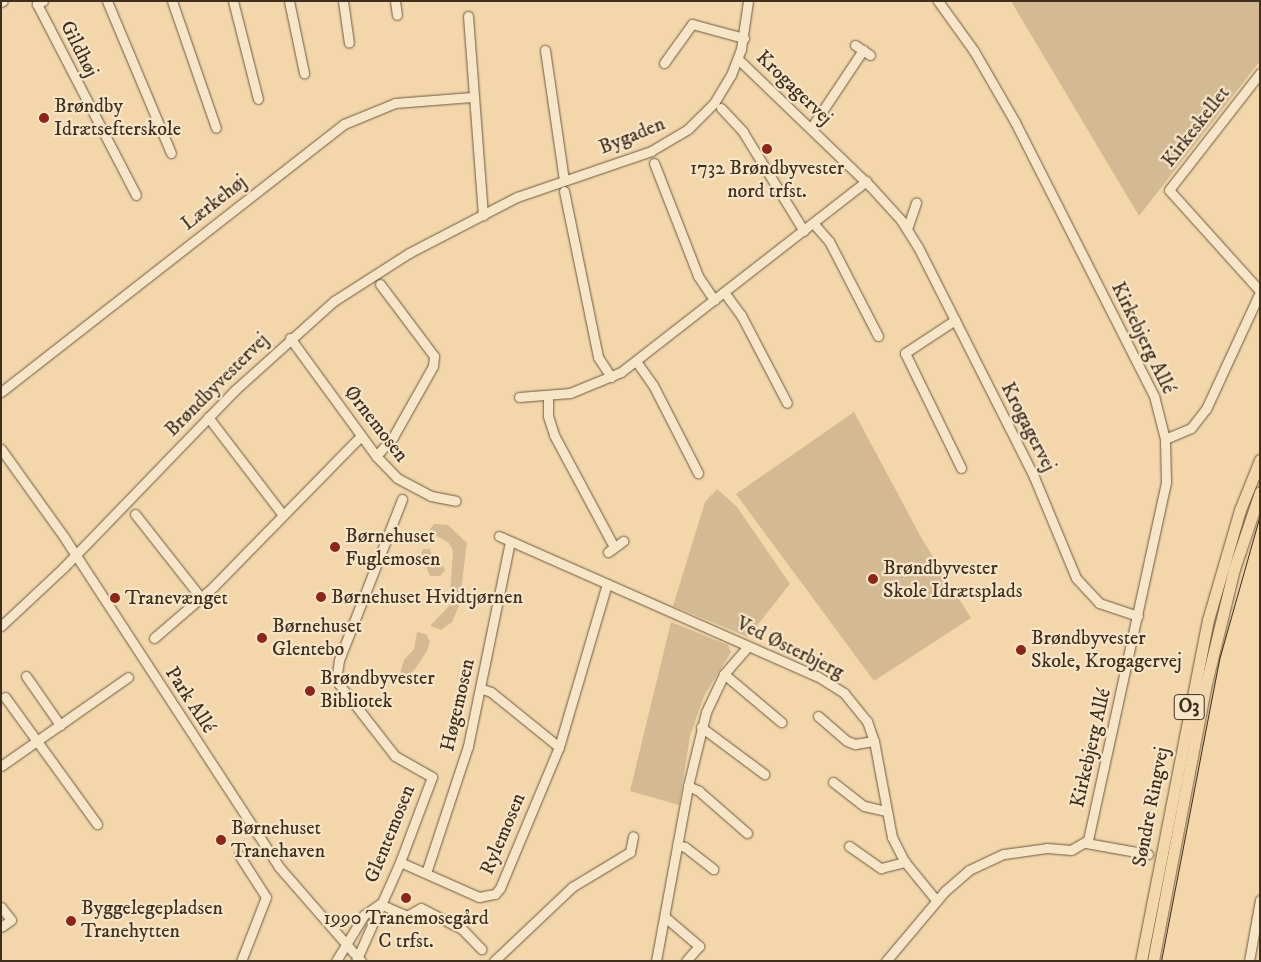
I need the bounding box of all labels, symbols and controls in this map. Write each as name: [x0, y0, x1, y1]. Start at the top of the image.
street label: Gildhøj: [55, 17, 103, 81]
street label: Krogagervej: [751, 46, 837, 130]
street label: Kirkeskellet: [1157, 82, 1235, 172]
place label: Brøndby Idrætsefterskole: [54, 94, 181, 141]
marker: Brøndby Idrætsefterskole: [38, 112, 50, 124]
street label: Bygaden: [595, 112, 669, 160]
marker: 1732 Brøndbyvester nord trfst.: [761, 143, 773, 155]
place label: 1732 Brøndbyvester nord trfst.: [690, 157, 844, 204]
street label: Lærkehøj: [177, 170, 251, 236]
street label: Kirkebjerg Allé: [1106, 278, 1180, 398]
street label: Brøndbyvestervej: [160, 328, 274, 442]
street label: Krogagervej: [995, 378, 1061, 476]
street label: Ørnemosen: [339, 381, 413, 467]
place label: Børnehuset Fuglemosen: [345, 524, 440, 571]
marker: Børnehuset Fuglemosen: [329, 541, 341, 553]
place label: Brøndbyvester Skole Idrætsplads: [883, 556, 1022, 603]
marker: Brøndbyvester Skole Idrætsplads: [867, 573, 879, 585]
place label: Børnehuset Hvidtjørnen: [331, 585, 523, 609]
place label: Tranevænget: [125, 586, 228, 610]
marker: Børnehuset Hvidtjørnen: [315, 591, 327, 603]
marker: Tranevænget: [109, 592, 121, 604]
street label: Ved Østerbjerg: [732, 612, 848, 684]
place label: Børnehuset Glentebo: [272, 614, 362, 661]
place label: Brøndbyvester Skole, Krogagervej: [1031, 626, 1182, 673]
marker: Børnehuset Glentebo: [256, 632, 268, 644]
marker: Brøndbyvester Skole, Krogagervej: [1015, 644, 1027, 656]
street label: Høgemosen: [436, 656, 480, 754]
street label: Park Allé: [160, 662, 220, 738]
place label: Brøndbyvester Bibliotek: [320, 667, 435, 714]
marker: Brøndbyvester Bibliotek: [304, 685, 316, 697]
street label: Kirkebjerg Allé: [1066, 686, 1116, 810]
road number: O3: [1173, 690, 1205, 724]
street label: Søndre Ringvej: [1128, 745, 1174, 869]
street label: Glentemosen: [360, 782, 420, 886]
street label: Rylemosen: [475, 790, 531, 878]
place label: Børnehuset Tranehaven: [231, 816, 325, 863]
marker: Børnehuset Tranehaven: [215, 834, 227, 846]
marker: 1990 Tranemosegård C trfst.: [400, 892, 412, 904]
place label: Byggelegepladsen Tranehytten: [81, 897, 223, 944]
place label: 1990 Tranemosegård C trfst.: [323, 906, 489, 953]
marker: Byggelegepladsen Tranehytten: [65, 915, 77, 927]

